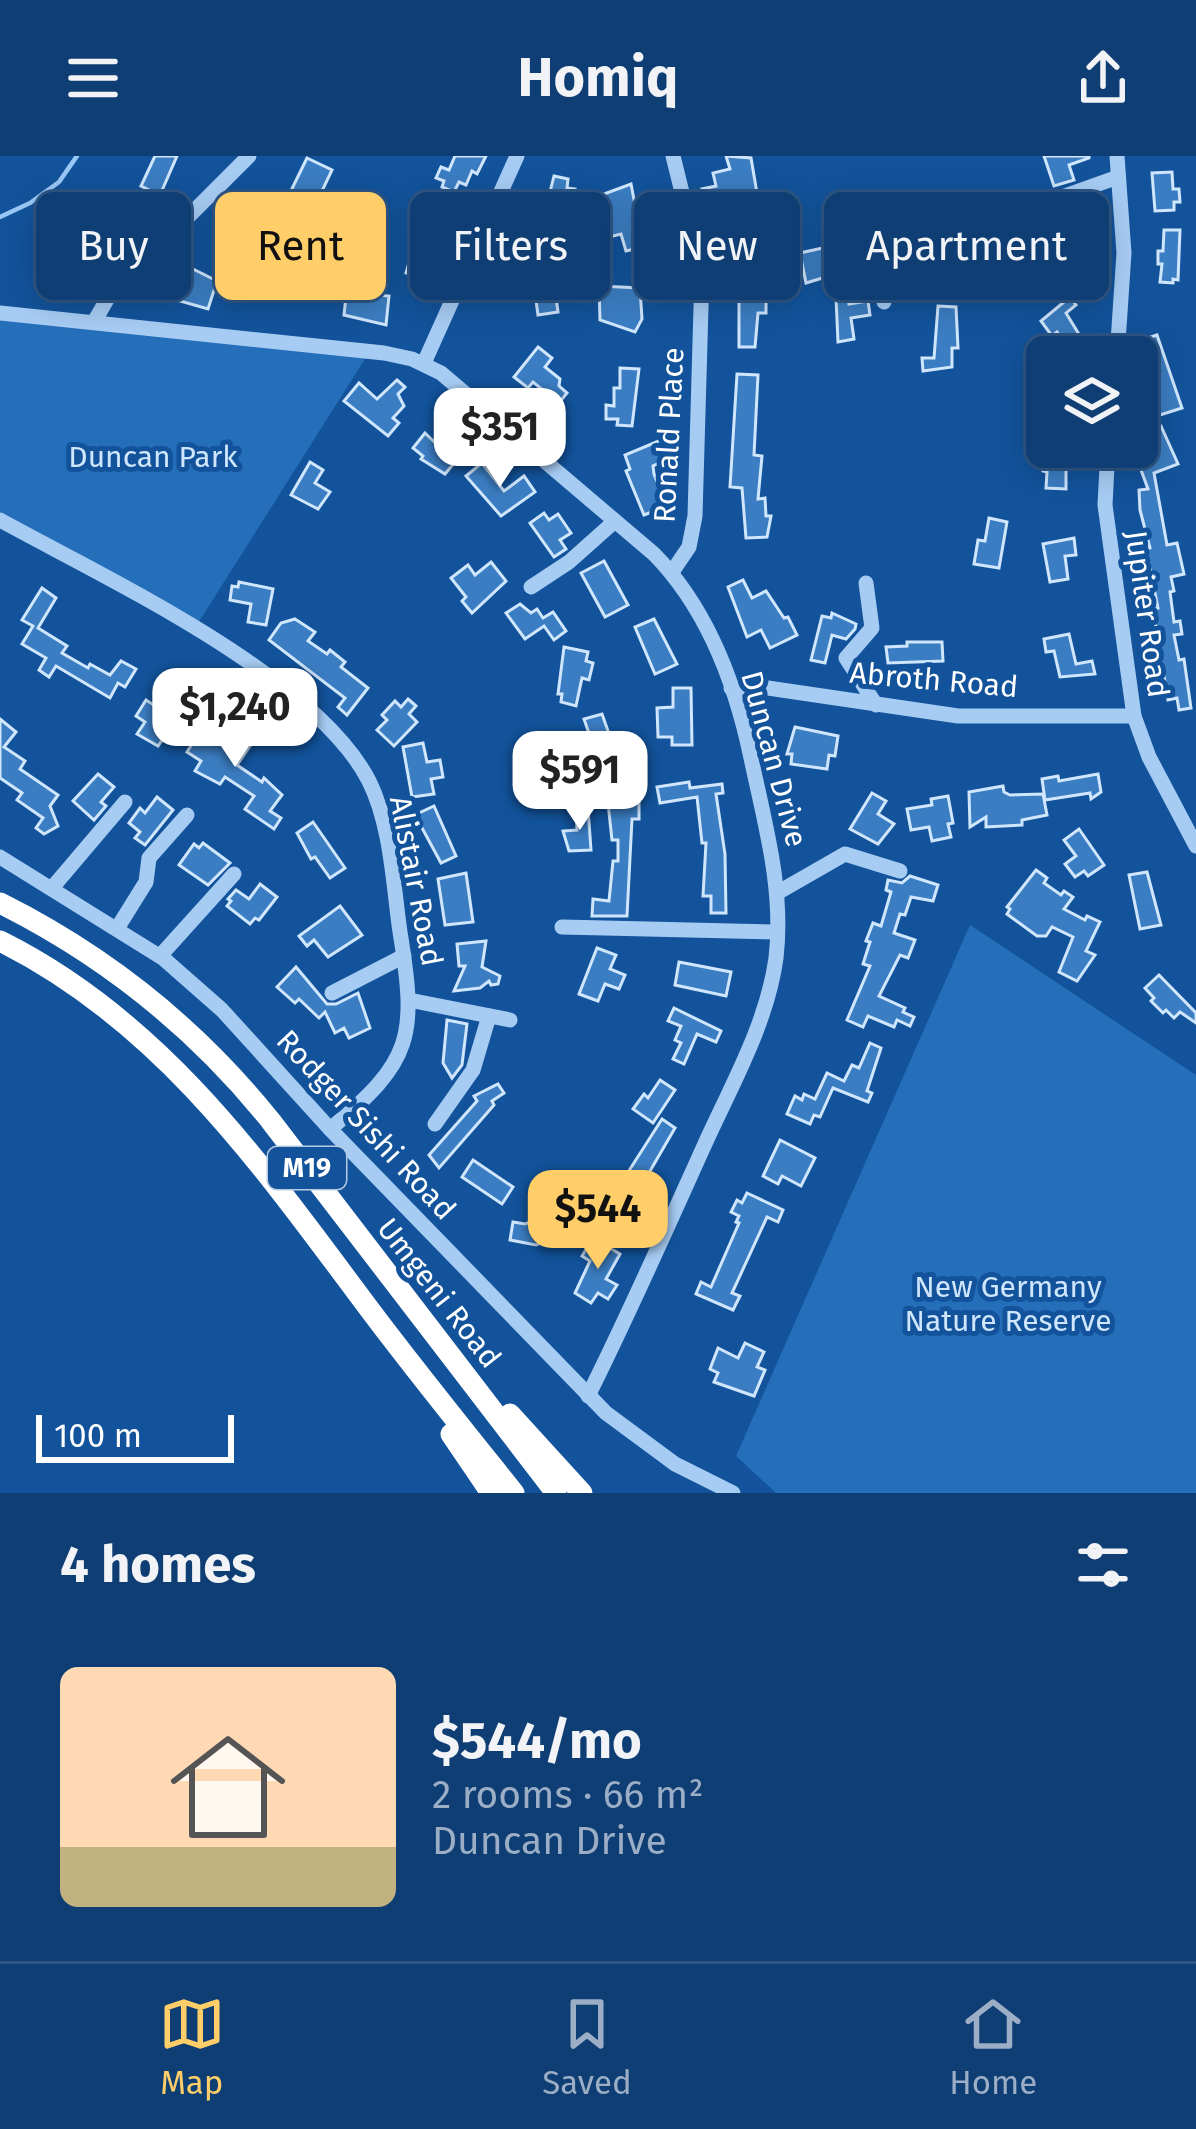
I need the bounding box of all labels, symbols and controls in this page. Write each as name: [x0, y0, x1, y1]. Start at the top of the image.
icon: menu: [60, 45, 126, 111]
icon: share: [1070, 45, 1136, 111]
text: Homiq: [518, 46, 678, 110]
chip: Buy: [36, 192, 191, 300]
chip: Rent: [215, 192, 386, 300]
chip: Filters: [410, 192, 610, 300]
chip: New: [634, 192, 800, 300]
chip: Apartment: [824, 192, 1109, 300]
map controls: [1026, 336, 1158, 468]
button: layers: [1026, 336, 1158, 468]
street label: Ronald Place: [646, 346, 692, 524]
pin: $351: [429, 388, 571, 490]
text: $351: [461, 404, 539, 450]
park label: Duncan Park: [68, 439, 238, 475]
street label: Jupiter Road: [1117, 528, 1177, 700]
street label: Abroth Road: [848, 655, 1020, 705]
street label: Duncan Drive: [733, 667, 815, 851]
pin: $1,240: [137, 668, 333, 770]
text: $1,240: [179, 684, 291, 730]
pin: $591: [509, 731, 651, 833]
text: $591: [540, 747, 620, 793]
street label: Alistair Road: [382, 793, 450, 969]
street label: Rodger Sishi Road: [269, 1023, 463, 1227]
road number: M19: [268, 1147, 346, 1189]
pin: $544: [527, 1170, 669, 1272]
text: $544: [555, 1186, 641, 1232]
street label: Umgeni Road: [369, 1211, 509, 1375]
park label: New Germany Nature Reserve: [904, 1269, 1112, 1339]
scale bar: [36, 1409, 234, 1462]
text: 100 m: [54, 1416, 142, 1456]
icon: filters: [1070, 1532, 1136, 1598]
text: 4 homes: [60, 1534, 256, 1596]
text: $544/mo: [432, 1710, 642, 1772]
icon: home: [156, 1715, 300, 1859]
text: 2 rooms · 66 m²: [432, 1772, 703, 1818]
text: Duncan Drive: [432, 1818, 667, 1864]
tab: Map: [159, 1991, 225, 2103]
tab: Saved: [542, 1991, 632, 2103]
tab: Home: [949, 1991, 1037, 2103]

